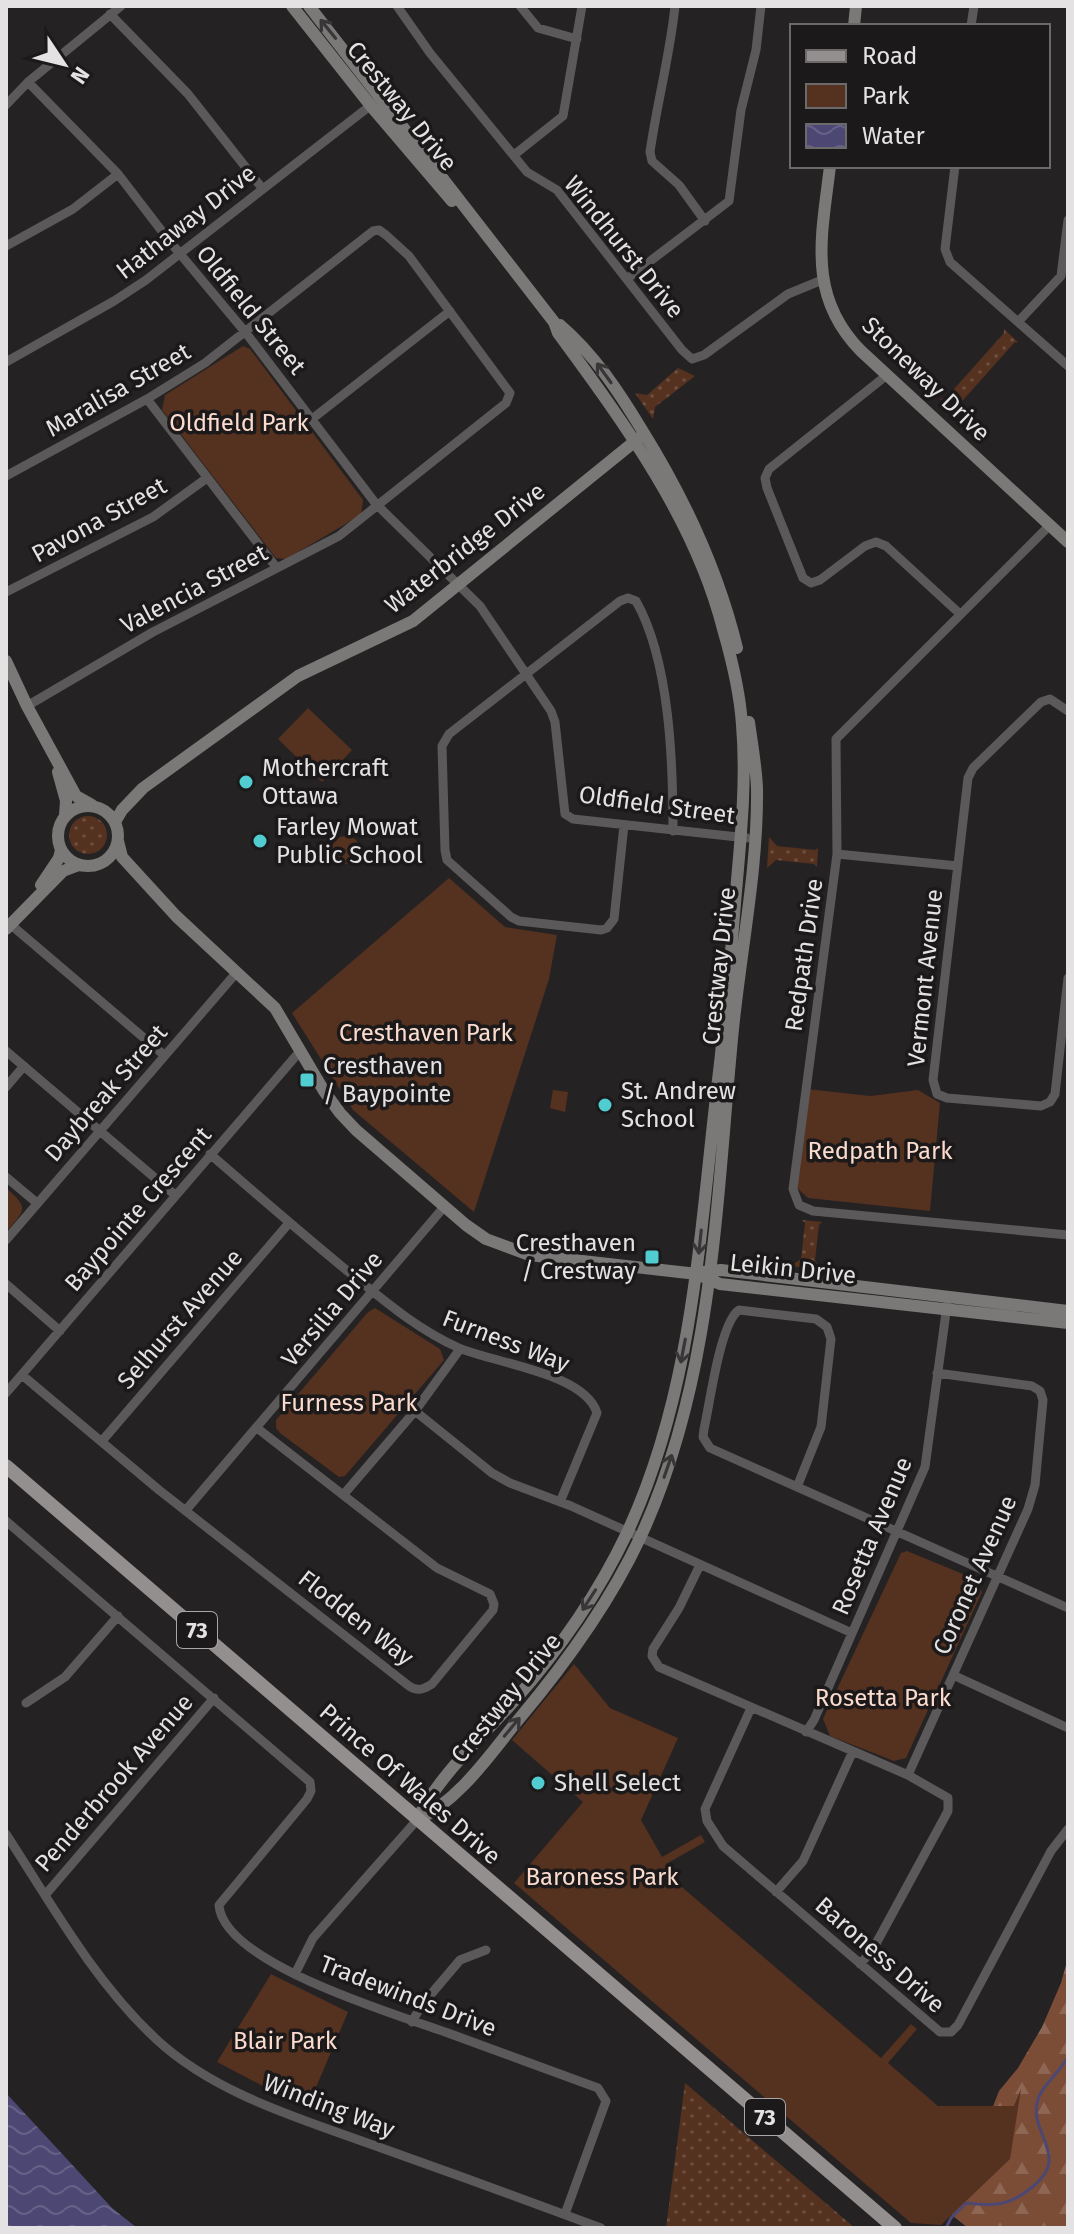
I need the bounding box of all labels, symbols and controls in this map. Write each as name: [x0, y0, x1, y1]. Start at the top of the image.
one-way arrow: [320, 19, 337, 40]
north arrow: [24, 24, 104, 104]
legend: [790, 24, 1050, 168]
street label: Crestway Drive: [341, 36, 463, 176]
text: Road: [862, 42, 917, 70]
text: N: [65, 61, 95, 89]
text: Park: [862, 82, 910, 110]
text: Water: [862, 122, 926, 150]
street label: Hathaway Drive: [111, 159, 261, 285]
street label: Windhurst Drive: [558, 170, 690, 324]
street label: Oldfield Street: [191, 240, 312, 380]
street label: Stoneway Drive: [856, 311, 996, 447]
street label: Maralisa Street: [41, 337, 196, 443]
one-way arrow: [596, 363, 612, 385]
park label: Oldfield Park: [169, 409, 310, 437]
street label: Pavona Street: [27, 471, 172, 569]
street label: Waterbridge Drive: [379, 477, 551, 619]
street label: Valencia Street: [116, 538, 272, 639]
place label: Mothercraft Ottawa: [262, 754, 389, 810]
marker: Mothercraft Ottawa: [237, 773, 255, 791]
street label: Oldfield Street: [577, 780, 737, 830]
place label: Farley Mowat Public School: [276, 813, 423, 869]
marker: Farley Mowat Public School: [251, 832, 269, 850]
street label: Redpath Drive: [779, 877, 829, 1033]
street label: Crestway Drive: [697, 886, 741, 1046]
street label: Vermont Avenue: [902, 888, 948, 1068]
street label: Daybreak Street: [39, 1019, 173, 1167]
park label: Cresthaven Park: [339, 1019, 514, 1047]
place label: Cresthaven / Baypointe: [323, 1052, 451, 1108]
marker: Cresthaven / Baypointe: [298, 1071, 316, 1089]
place label: St. Andrew School: [621, 1077, 736, 1133]
marker: St. Andrew School: [596, 1096, 614, 1114]
street label: Baypointe Crescent: [59, 1121, 217, 1297]
park label: Redpath Park: [808, 1137, 953, 1165]
one-way arrow: [693, 1228, 708, 1255]
place label: Cresthaven / Crestway: [516, 1229, 636, 1285]
street label: Selhurst Avenue: [112, 1243, 248, 1395]
street label: Versilia Drive: [276, 1246, 388, 1372]
marker: Cresthaven / Crestway: [643, 1248, 661, 1266]
street label: Leikin Drive: [728, 1248, 858, 1290]
street label: Furness Way: [439, 1304, 573, 1378]
one-way arrow: [675, 1338, 690, 1363]
park label: Furness Park: [280, 1389, 418, 1417]
one-way arrow: [662, 1453, 677, 1478]
street label: Rosetta Avenue: [826, 1453, 918, 1619]
street label: Coronet Avenue: [927, 1491, 1023, 1659]
street label: Flodden Way: [293, 1564, 419, 1672]
one-way arrow: [580, 1589, 597, 1611]
road number: 73: [177, 1612, 217, 1648]
street label: Crestway Drive: [445, 1628, 567, 1768]
park label: Rosetta Park: [815, 1684, 952, 1712]
street label: Penderbrook Avenue: [29, 1688, 199, 1878]
street label: Prince Of Wales Drive: [314, 1698, 506, 1870]
one-way arrow: [503, 1718, 521, 1738]
place label: Shell Select: [554, 1769, 681, 1797]
marker: Shell Select: [529, 1774, 547, 1792]
park label: Baroness Park: [525, 1863, 679, 1891]
street label: Baroness Drive: [810, 1891, 950, 2019]
street label: Tradewinds Drive: [316, 1949, 500, 2043]
park label: Blair Park: [233, 2027, 338, 2055]
street label: Winding Way: [259, 2068, 399, 2144]
road number: 73: [745, 2099, 785, 2135]

